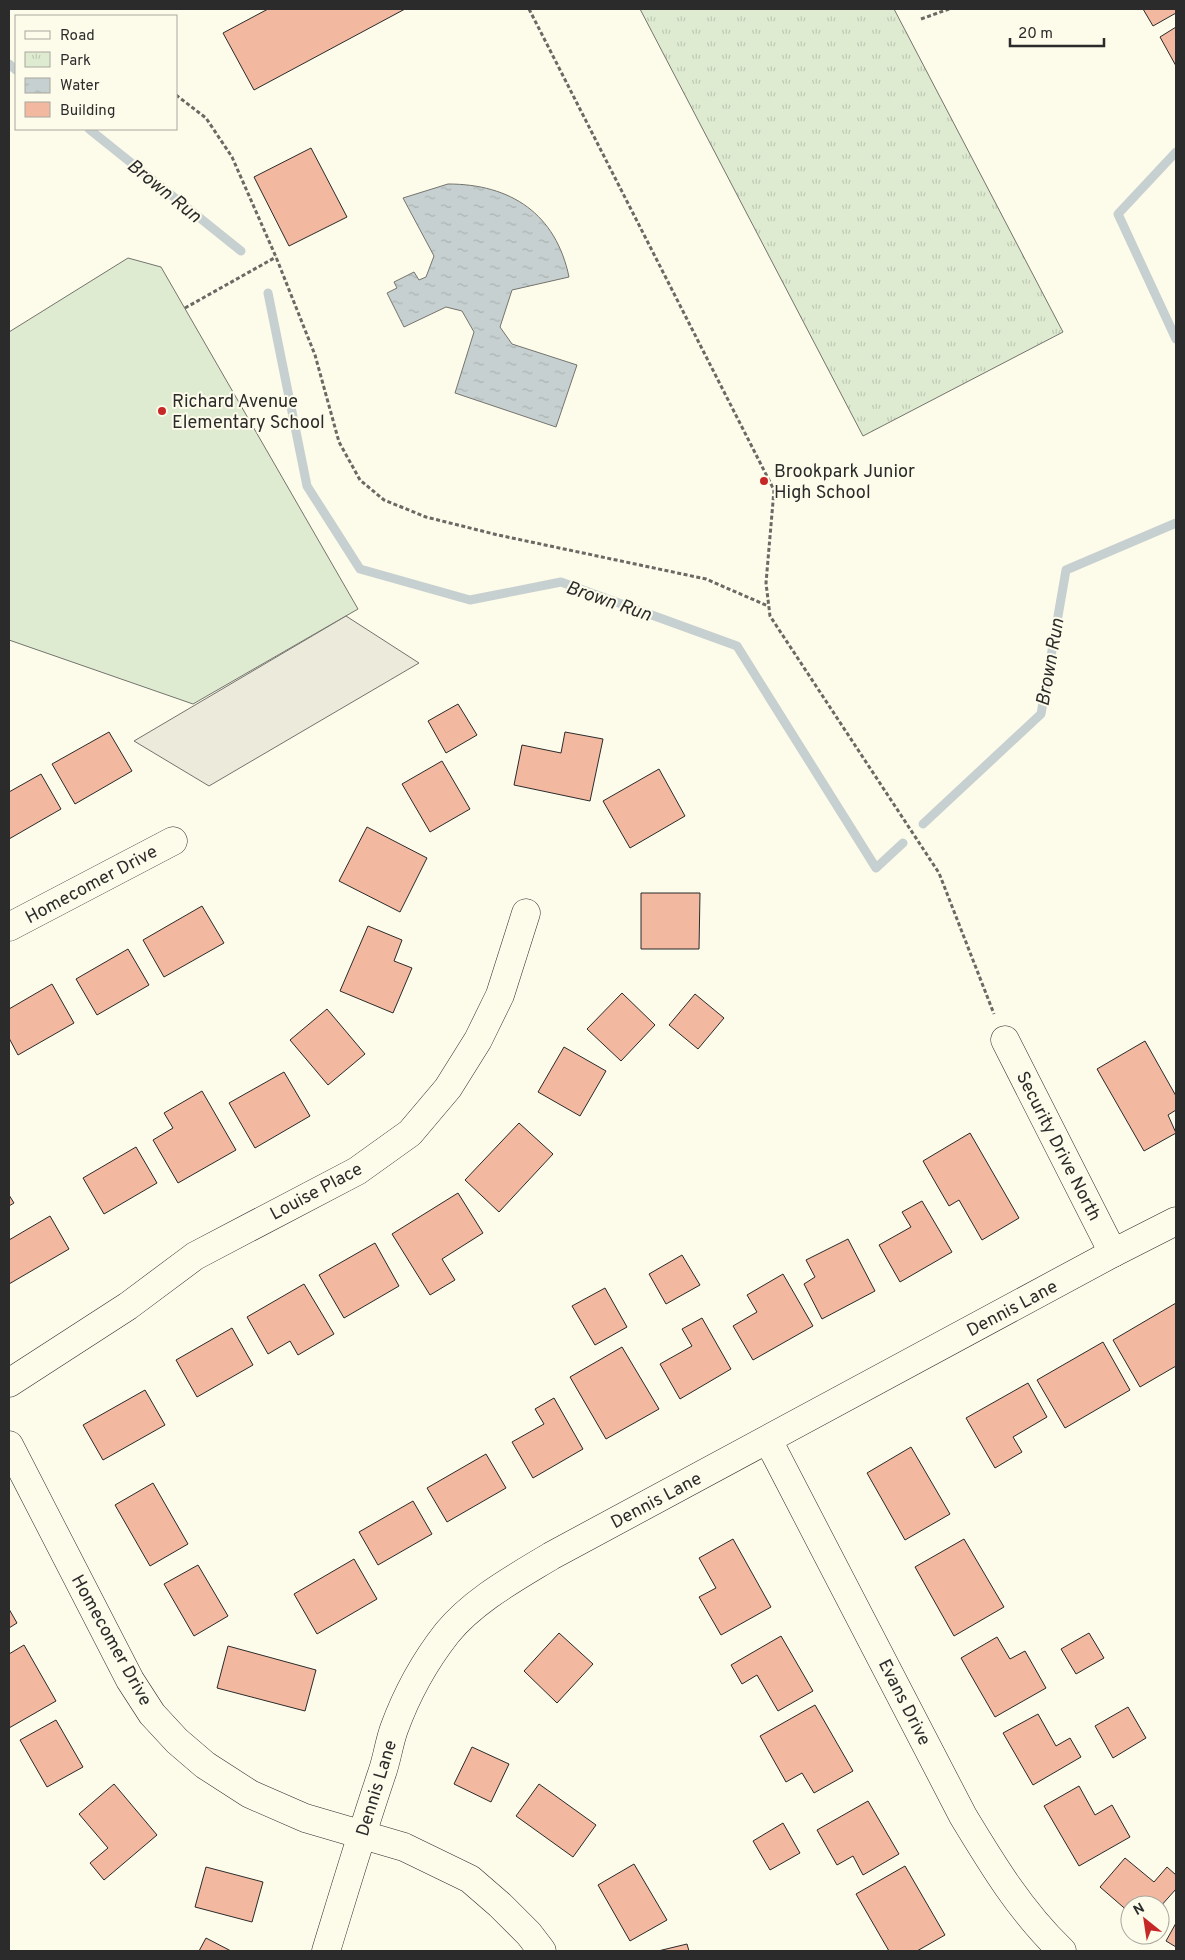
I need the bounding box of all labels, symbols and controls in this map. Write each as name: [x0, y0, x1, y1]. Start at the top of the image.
legend: [15, 15, 178, 130]
scale bar: [1010, 15, 1104, 47]
text: 20 m: [1018, 25, 1053, 44]
text: Road: [60, 27, 95, 46]
text: Park: [60, 52, 91, 71]
text: Water: [60, 77, 100, 96]
text: Building: [60, 102, 115, 121]
water label: Brown Run: [122, 154, 206, 229]
place label: Richard Avenue Elementary School: [172, 391, 325, 435]
marker: Richard Avenue Elementary School: [156, 405, 168, 417]
place label: Brookpark Junior High School: [774, 461, 915, 505]
marker: Brookpark Junior High School: [758, 475, 770, 487]
water label: Brown Run: [562, 576, 655, 628]
water label: Brown Run: [1031, 616, 1071, 708]
street label: Homecomer Drive: [22, 841, 162, 930]
street label: Security Drive North: [1010, 1068, 1105, 1225]
street label: Louise Place: [266, 1158, 367, 1226]
street label: Dennis Lane: [963, 1276, 1062, 1343]
street label: Dennis Lane: [607, 1468, 706, 1535]
street label: Homecomer Drive: [65, 1571, 156, 1710]
street label: Evans Drive: [872, 1656, 935, 1750]
street label: Dennis Lane: [352, 1737, 403, 1839]
north arrow: [1120, 1895, 1170, 1945]
text: N: [1131, 1900, 1148, 1920]

